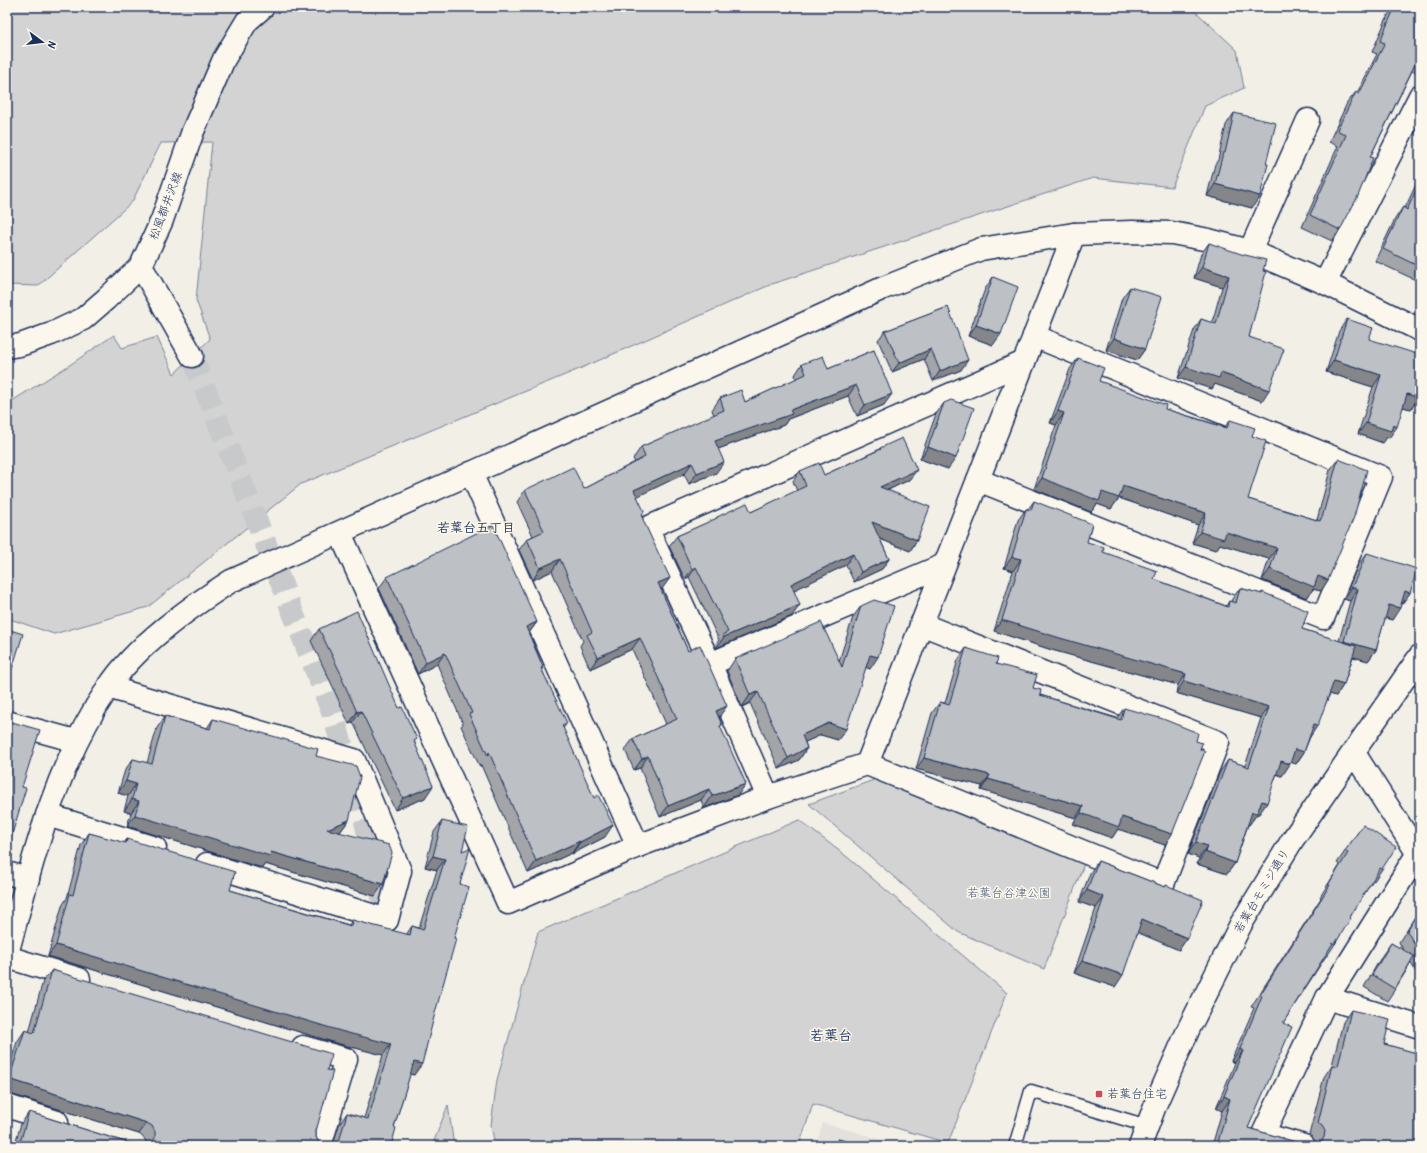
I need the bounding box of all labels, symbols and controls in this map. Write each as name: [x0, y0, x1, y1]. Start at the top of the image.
north arrow: [22, 22, 62, 62]
text: N: [41, 39, 60, 50]
street label: 松風都井沢線: [144, 169, 188, 243]
district label: 若葉台五丁目: [437, 518, 515, 539]
street label: 若葉台モミジ通り: [1229, 845, 1295, 937]
park label: 若葉台谷津公園: [967, 884, 1051, 903]
district label: 若葉台: [810, 1025, 852, 1047]
place label: 若葉台住宅: [1107, 1085, 1167, 1104]
marker: 若葉台住宅: [1094, 1089, 1104, 1099]

